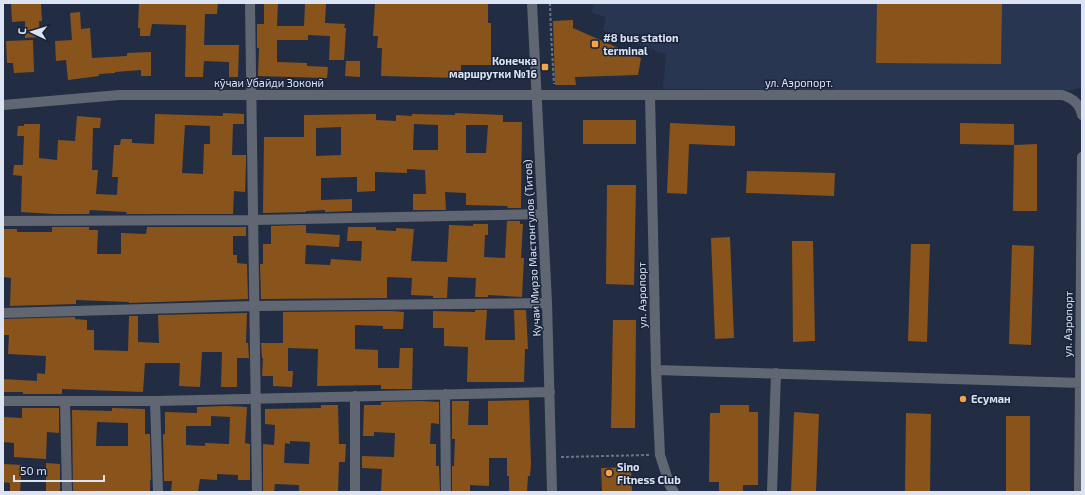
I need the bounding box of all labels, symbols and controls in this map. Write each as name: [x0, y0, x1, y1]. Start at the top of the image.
north arrow: [12, 12, 52, 52]
text: С: [15, 27, 28, 35]
place label: #8 bus station terminal: [603, 31, 679, 57]
marker: #8 bus station terminal: [590, 39, 600, 49]
place label: Конечка маршрутки №16: [449, 54, 537, 80]
marker: Конечка маршрутки №16: [540, 62, 550, 72]
street label: кӯчаи Убайди Зоконӣ: [214, 76, 324, 90]
street label: ул. Аэропорт.: [765, 76, 833, 90]
street label: Кучаи Мирзо Мастонгулов (Титов): [520, 159, 544, 337]
street label: ул. Аэропорт: [634, 261, 650, 328]
street label: ул. Аэропорт: [1060, 290, 1076, 357]
place label: Есуман: [971, 392, 1011, 405]
marker: Есуман: [958, 394, 968, 404]
scale bar: [14, 457, 104, 483]
place label: Sino Fitness Club: [617, 460, 681, 486]
text: 50 m: [20, 463, 47, 477]
marker: Sino Fitness Club: [604, 468, 614, 478]

